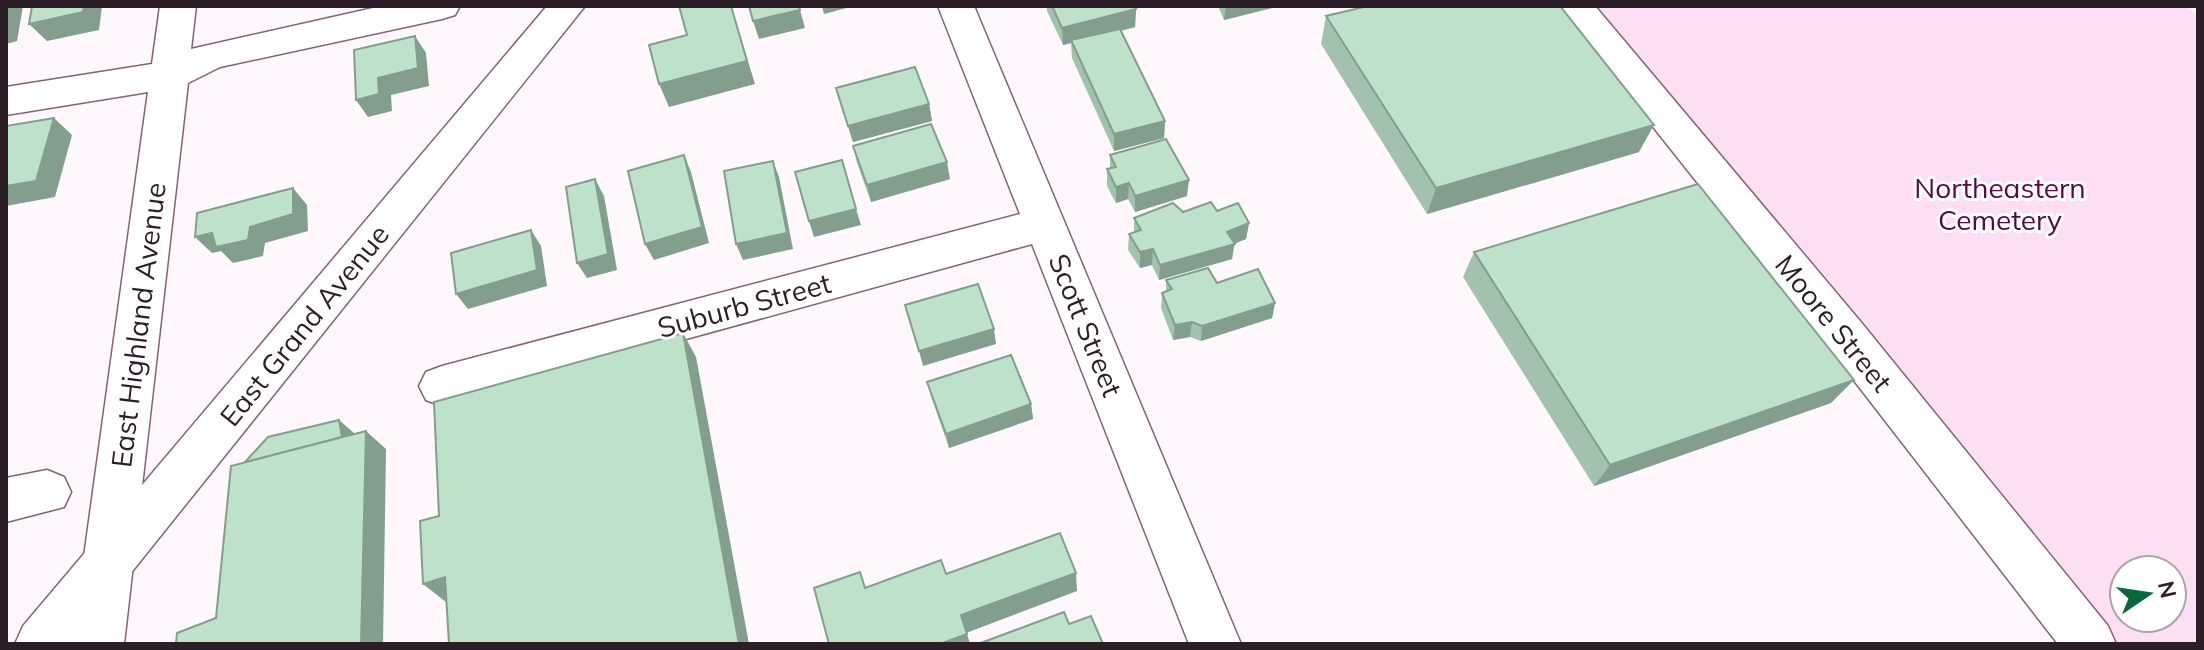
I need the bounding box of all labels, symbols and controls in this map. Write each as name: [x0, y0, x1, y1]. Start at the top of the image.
park label: Northeastern Cemetery: [1914, 170, 2086, 237]
street label: East Highland Avenue: [103, 181, 173, 469]
street label: East Grand Avenue: [212, 217, 396, 433]
street label: Moore Street: [1768, 247, 1900, 399]
street label: Scott Street: [1042, 249, 1131, 402]
street label: Suburb Street: [653, 265, 835, 345]
north arrow: [2108, 554, 2188, 634]
text: N: [2152, 578, 2183, 601]

